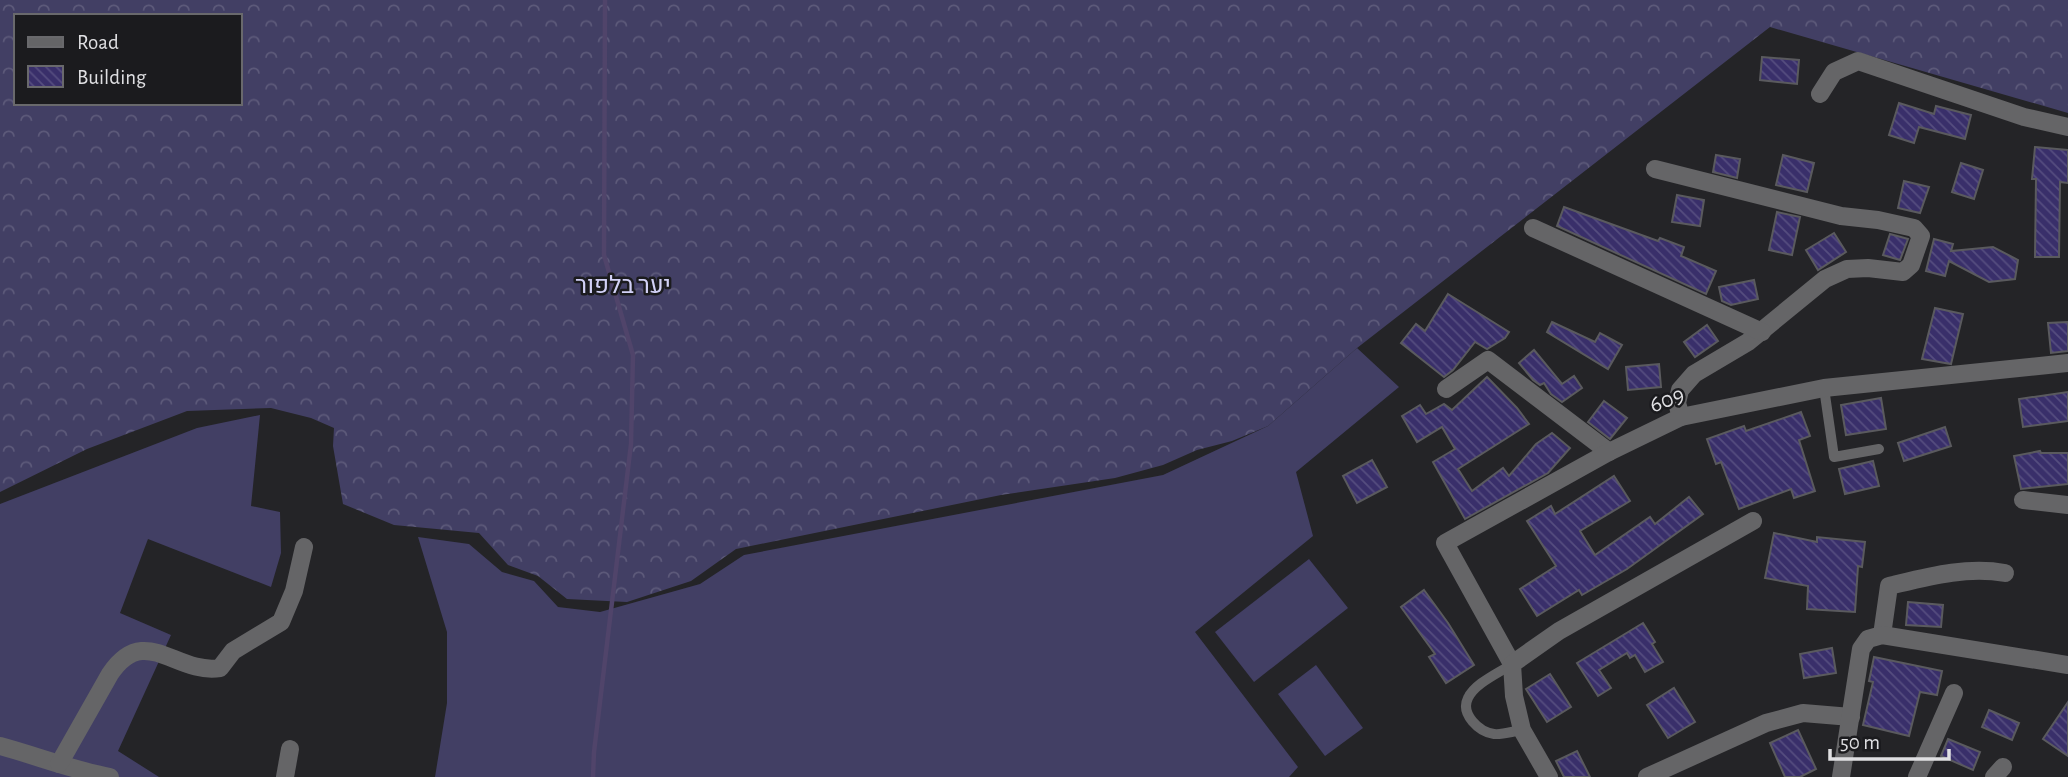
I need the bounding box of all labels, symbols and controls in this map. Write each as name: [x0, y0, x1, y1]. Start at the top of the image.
legend: [14, 14, 242, 105]
text: Road: [77, 32, 119, 53]
text: Building: [77, 67, 147, 88]
park label: יער בלפור: [575, 274, 671, 298]
street label: 609: [1646, 382, 1688, 418]
scale bar: [1830, 718, 1949, 762]
text: 50 m: [1840, 732, 1880, 753]

